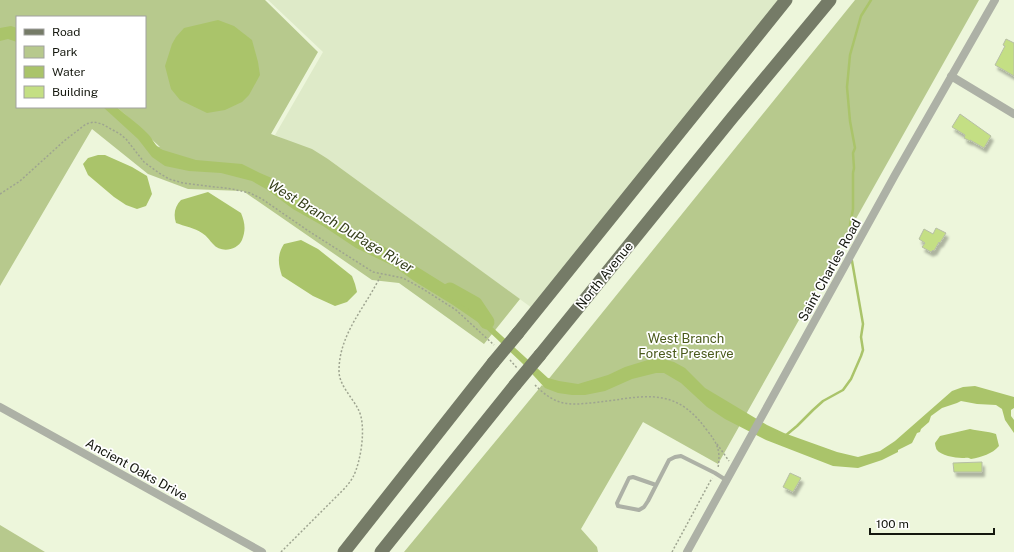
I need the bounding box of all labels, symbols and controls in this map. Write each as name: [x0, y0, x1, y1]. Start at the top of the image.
legend: [16, 16, 146, 108]
text: Road: [52, 25, 80, 39]
text: Park: [52, 45, 78, 59]
text: Water: [52, 65, 86, 79]
text: Building: [52, 85, 98, 99]
water label: West Branch DuPage River: [265, 176, 417, 276]
street label: Saint Charles Road: [795, 216, 864, 324]
street label: North Avenue: [573, 239, 636, 312]
park label: West Branch Forest Preserve: [638, 331, 734, 361]
street label: Ancient Oaks Drive: [83, 435, 190, 504]
scale bar: [870, 510, 994, 536]
text: 100 m: [876, 517, 909, 531]

